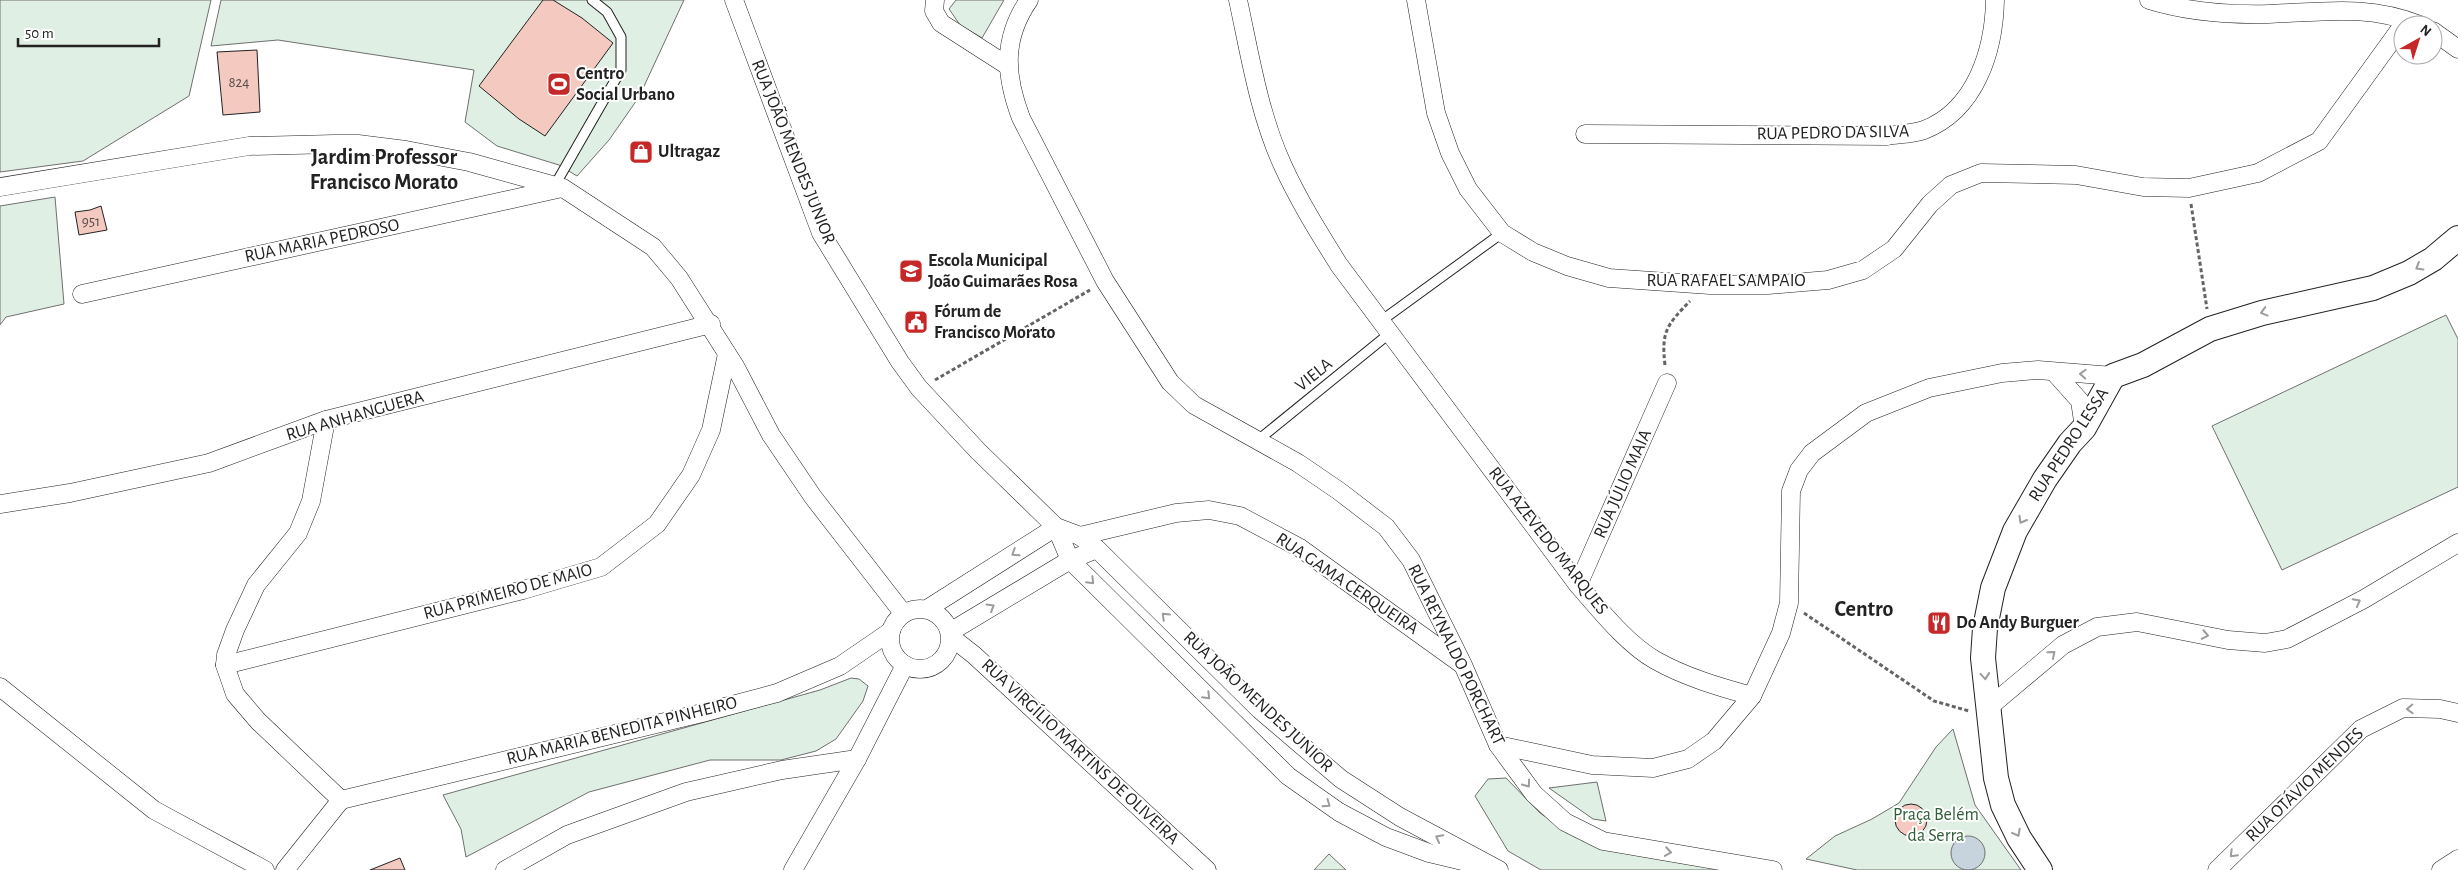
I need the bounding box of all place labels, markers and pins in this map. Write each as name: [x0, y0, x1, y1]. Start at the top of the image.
place label: Centro Social Urbano: [576, 65, 675, 104]
sports icon: Centro Social Urbano: [546, 71, 572, 97]
shop icon: Ultragaz: [628, 139, 654, 165]
place label: Ultragaz: [658, 143, 720, 161]
place label: Escola Municipal João Guimarães Rosa: [928, 252, 1078, 291]
school or university icon: Escola Municipal João Guimarães Rosa: [898, 258, 924, 284]
place label: Fórum de Francisco Morato: [934, 303, 1056, 342]
public building icon: Fórum de Francisco Morato: [903, 309, 929, 335]
restaurant icon: Do Andy Burguer: [1926, 610, 1952, 636]
place label: Do Andy Burguer: [1956, 614, 2080, 632]

